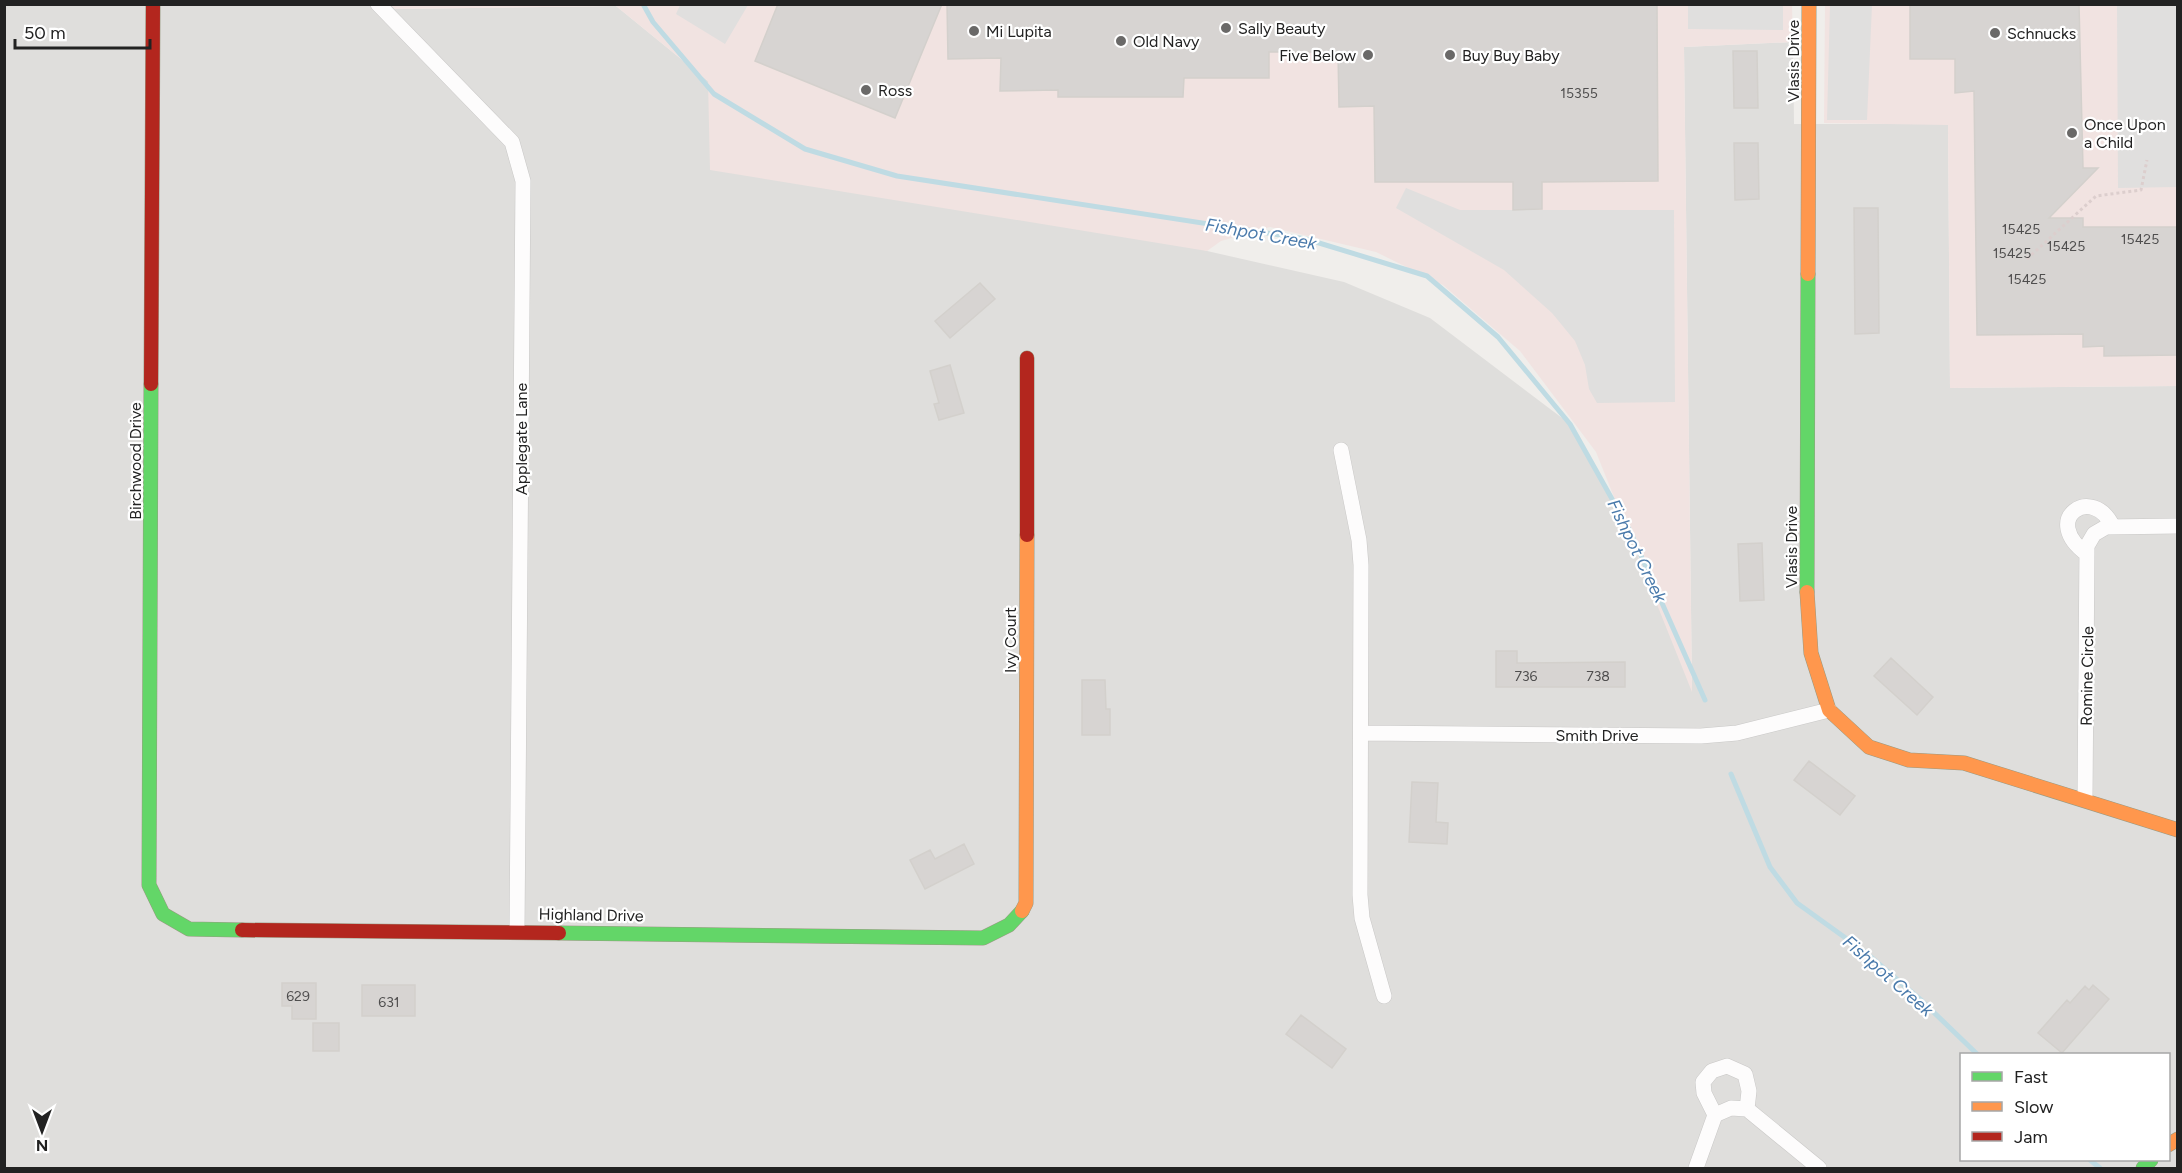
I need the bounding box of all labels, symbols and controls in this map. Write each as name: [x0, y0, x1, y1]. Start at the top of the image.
scale bar: [15, 12, 150, 50]
place label: Sally Beauty: [1238, 19, 1326, 38]
street label: Vlasis Drive: [1784, 20, 1803, 102]
marker: Sally Beauty: [1219, 21, 1233, 35]
text: 50 m: [24, 22, 66, 44]
place label: Mi Lupita: [986, 22, 1052, 41]
marker: Mi Lupita: [967, 24, 981, 38]
place label: Schnucks: [2007, 24, 2076, 43]
marker: Schnucks: [1988, 26, 2002, 40]
place label: Old Navy: [1133, 32, 1200, 51]
marker: Old Navy: [1114, 34, 1128, 48]
place label: Five Below: [1279, 46, 1356, 65]
place label: Buy Buy Baby: [1462, 46, 1560, 65]
marker: Five Below: [1361, 48, 1375, 62]
marker: Buy Buy Baby: [1443, 48, 1457, 62]
place label: Ross: [878, 81, 912, 100]
marker: Ross: [859, 83, 873, 97]
house number: 15355: [1560, 85, 1598, 102]
place label: Once Upon a Child: [2084, 115, 2166, 152]
marker: Once Upon a Child: [2065, 126, 2079, 140]
water label: Fishpot Creek: [1204, 213, 1320, 255]
house number: 15425: [2002, 221, 2040, 238]
house number: 15425: [2121, 231, 2159, 248]
house number: 15425: [2047, 238, 2085, 255]
house number: 15425: [1993, 245, 2031, 262]
house number: 15425: [2008, 271, 2046, 288]
street label: Applegate Lane: [512, 383, 531, 495]
street label: Birchwood Drive: [126, 402, 145, 520]
water label: Fishpot Creek: [1602, 496, 1672, 608]
street label: Vlasis Drive: [1782, 506, 1801, 588]
street label: Ivy Court: [1001, 607, 1020, 673]
street label: Romine Circle: [2077, 626, 2097, 726]
house number: 736: [1514, 668, 1538, 685]
house number: 738: [1586, 668, 1610, 685]
street label: Smith Drive: [1555, 726, 1639, 745]
street label: Highland Drive: [538, 905, 644, 925]
water label: Fishpot Creek: [1838, 931, 1939, 1022]
house number: 629: [286, 988, 310, 1005]
house number: 631: [378, 994, 400, 1011]
legend: [1960, 1053, 2170, 1161]
text: Fast: [2014, 1066, 2048, 1088]
text: Slow: [2014, 1096, 2053, 1118]
north arrow: [12, 1101, 72, 1161]
text: Jam: [2014, 1126, 2048, 1148]
text: N: [36, 1136, 48, 1155]

